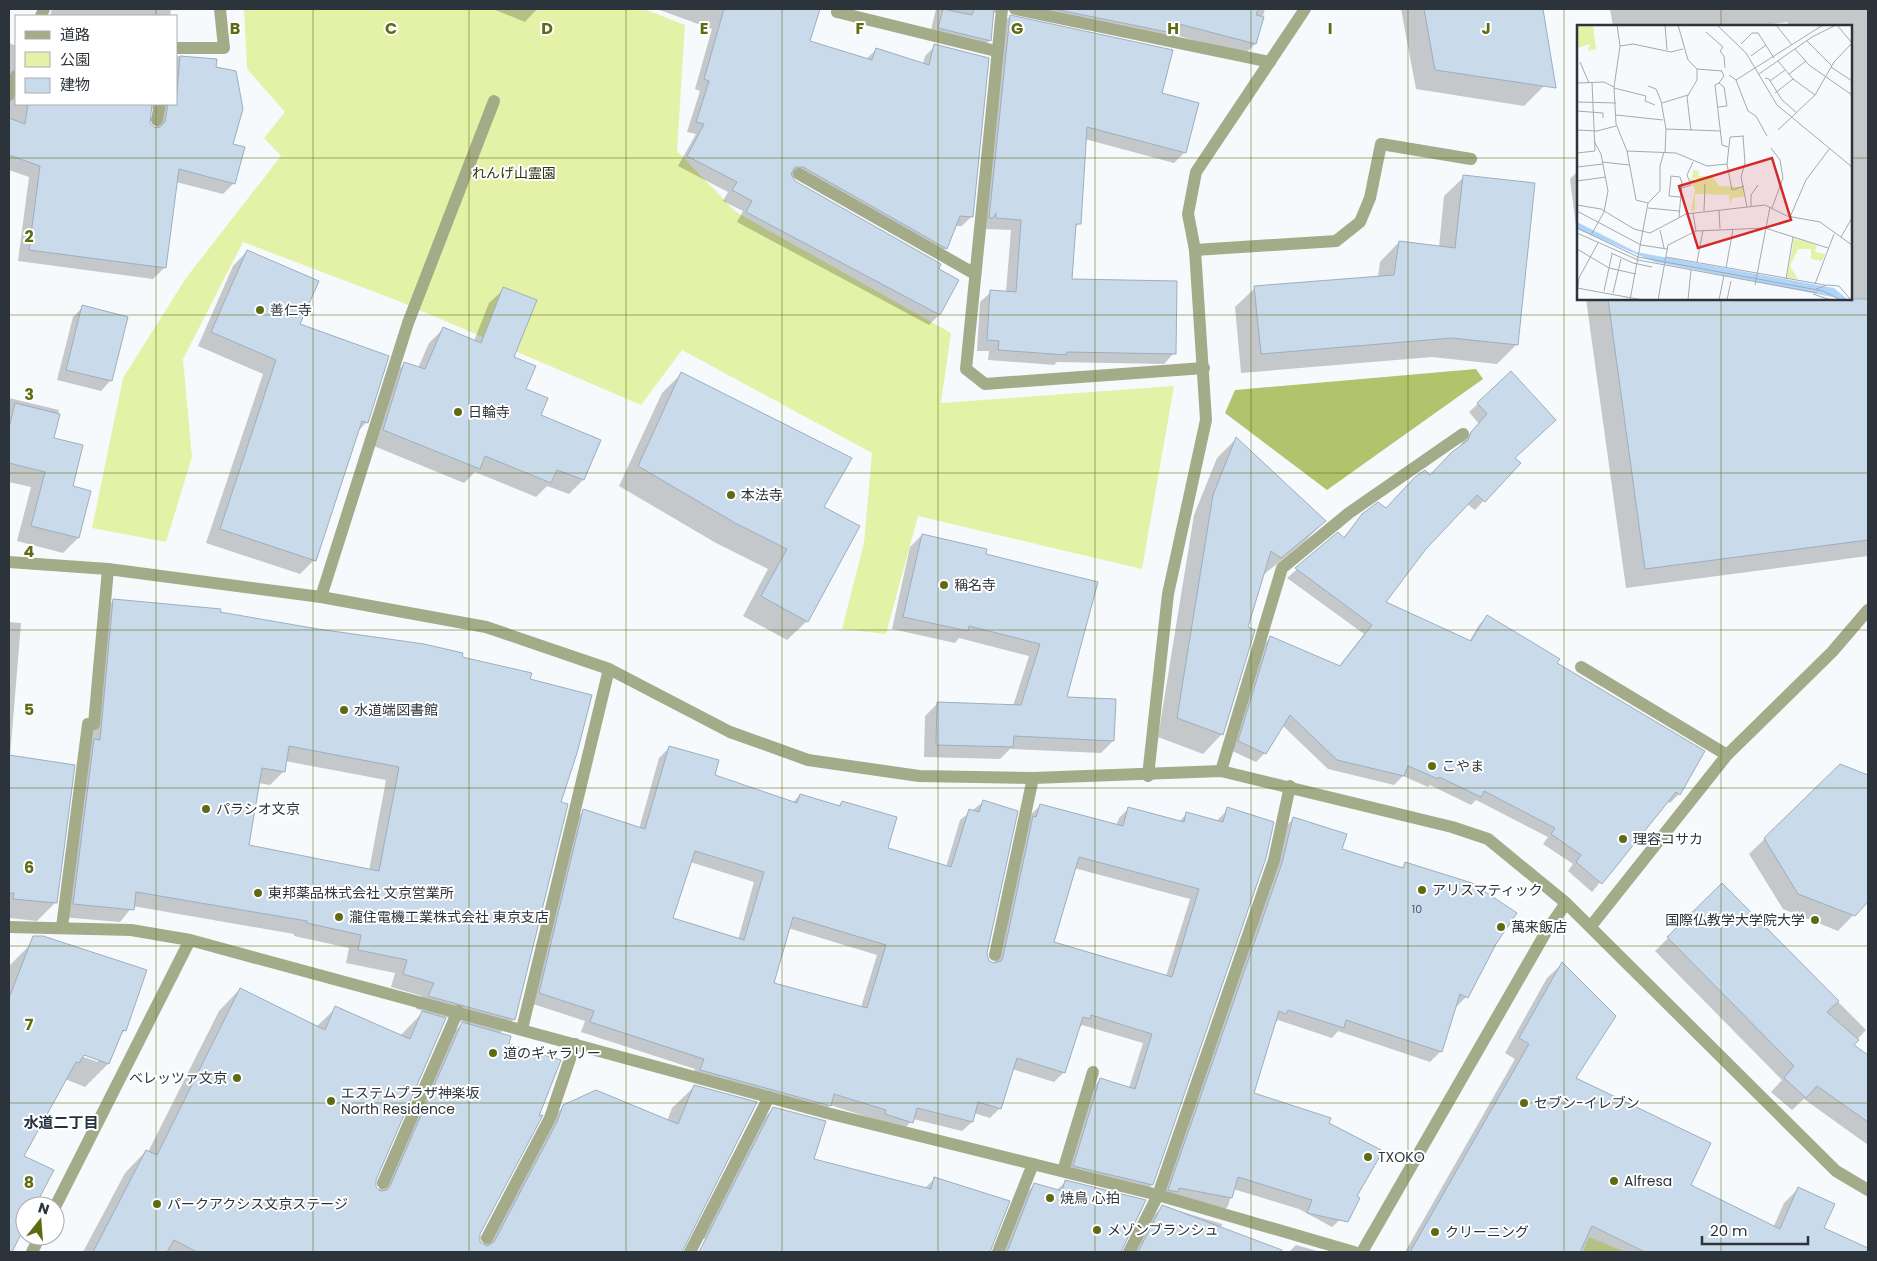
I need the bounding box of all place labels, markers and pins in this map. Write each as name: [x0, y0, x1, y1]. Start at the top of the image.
place label: 善仁寺: [270, 300, 312, 320]
marker: 善仁寺: [254, 304, 266, 316]
place label: 日輪寺: [468, 402, 510, 422]
marker: 日輪寺: [452, 406, 464, 418]
place label: 本法寺: [741, 485, 783, 505]
marker: 本法寺: [725, 489, 737, 501]
place label: 稱名寺: [954, 575, 996, 595]
marker: 稱名寺: [938, 579, 950, 591]
place label: 水道端図書館: [354, 700, 438, 720]
marker: 水道端図書館: [338, 704, 350, 716]
place label: こやま: [1442, 756, 1484, 776]
marker: こやま: [1426, 760, 1438, 772]
place label: パラシオ文京: [216, 799, 300, 819]
marker: パラシオ文京: [200, 803, 212, 815]
place label: 理容コサカ: [1633, 829, 1703, 849]
marker: 理容コサカ: [1617, 833, 1629, 845]
place label: アリスマティック: [1432, 880, 1543, 900]
place label: 東邦薬品株式会社 文京営業所: [268, 883, 454, 903]
marker: アリスマティック: [1416, 884, 1428, 896]
marker: 東邦薬品株式会社 文京営業所: [252, 887, 264, 899]
place label: 瀧住電機工業株式会社 東京支店: [349, 907, 549, 927]
place label: 国際仏教学大学院大学: [1665, 910, 1805, 930]
marker: 瀧住電機工業株式会社 東京支店: [333, 911, 345, 923]
marker: 国際仏教学大学院大学: [1809, 914, 1821, 926]
place label: 萬来飯店: [1511, 917, 1567, 937]
marker: 萬来飯店: [1495, 921, 1507, 933]
place label: 道のギャラリー: [503, 1043, 601, 1063]
marker: 道のギャラリー: [487, 1047, 499, 1059]
place label: ベレッツァ文京: [129, 1068, 227, 1088]
marker: ベレッツァ文京: [231, 1072, 243, 1084]
place label: エステムプラザ神楽坂 North Residence: [341, 1083, 480, 1119]
place label: セブン-イレブン: [1534, 1093, 1640, 1113]
marker: エステムプラザ神楽坂 North Residence: [325, 1095, 337, 1107]
marker: セブン-イレブン: [1518, 1097, 1530, 1109]
place label: TXOKO: [1378, 1147, 1425, 1167]
marker: TXOKO: [1362, 1151, 1374, 1163]
place label: Alfresa: [1624, 1171, 1672, 1191]
marker: Alfresa: [1608, 1175, 1620, 1187]
place label: 焼鳥 心拍: [1060, 1188, 1120, 1208]
marker: 焼鳥 心拍: [1044, 1192, 1056, 1204]
place label: パークアクシス文京ステージ: [167, 1194, 348, 1214]
marker: パークアクシス文京ステージ: [151, 1198, 163, 1210]
place label: メゾンブランシュ: [1107, 1220, 1219, 1240]
place label: クリーニング: [1445, 1222, 1529, 1242]
marker: メゾンブランシュ: [1091, 1224, 1103, 1236]
marker: クリーニング: [1429, 1226, 1441, 1238]

